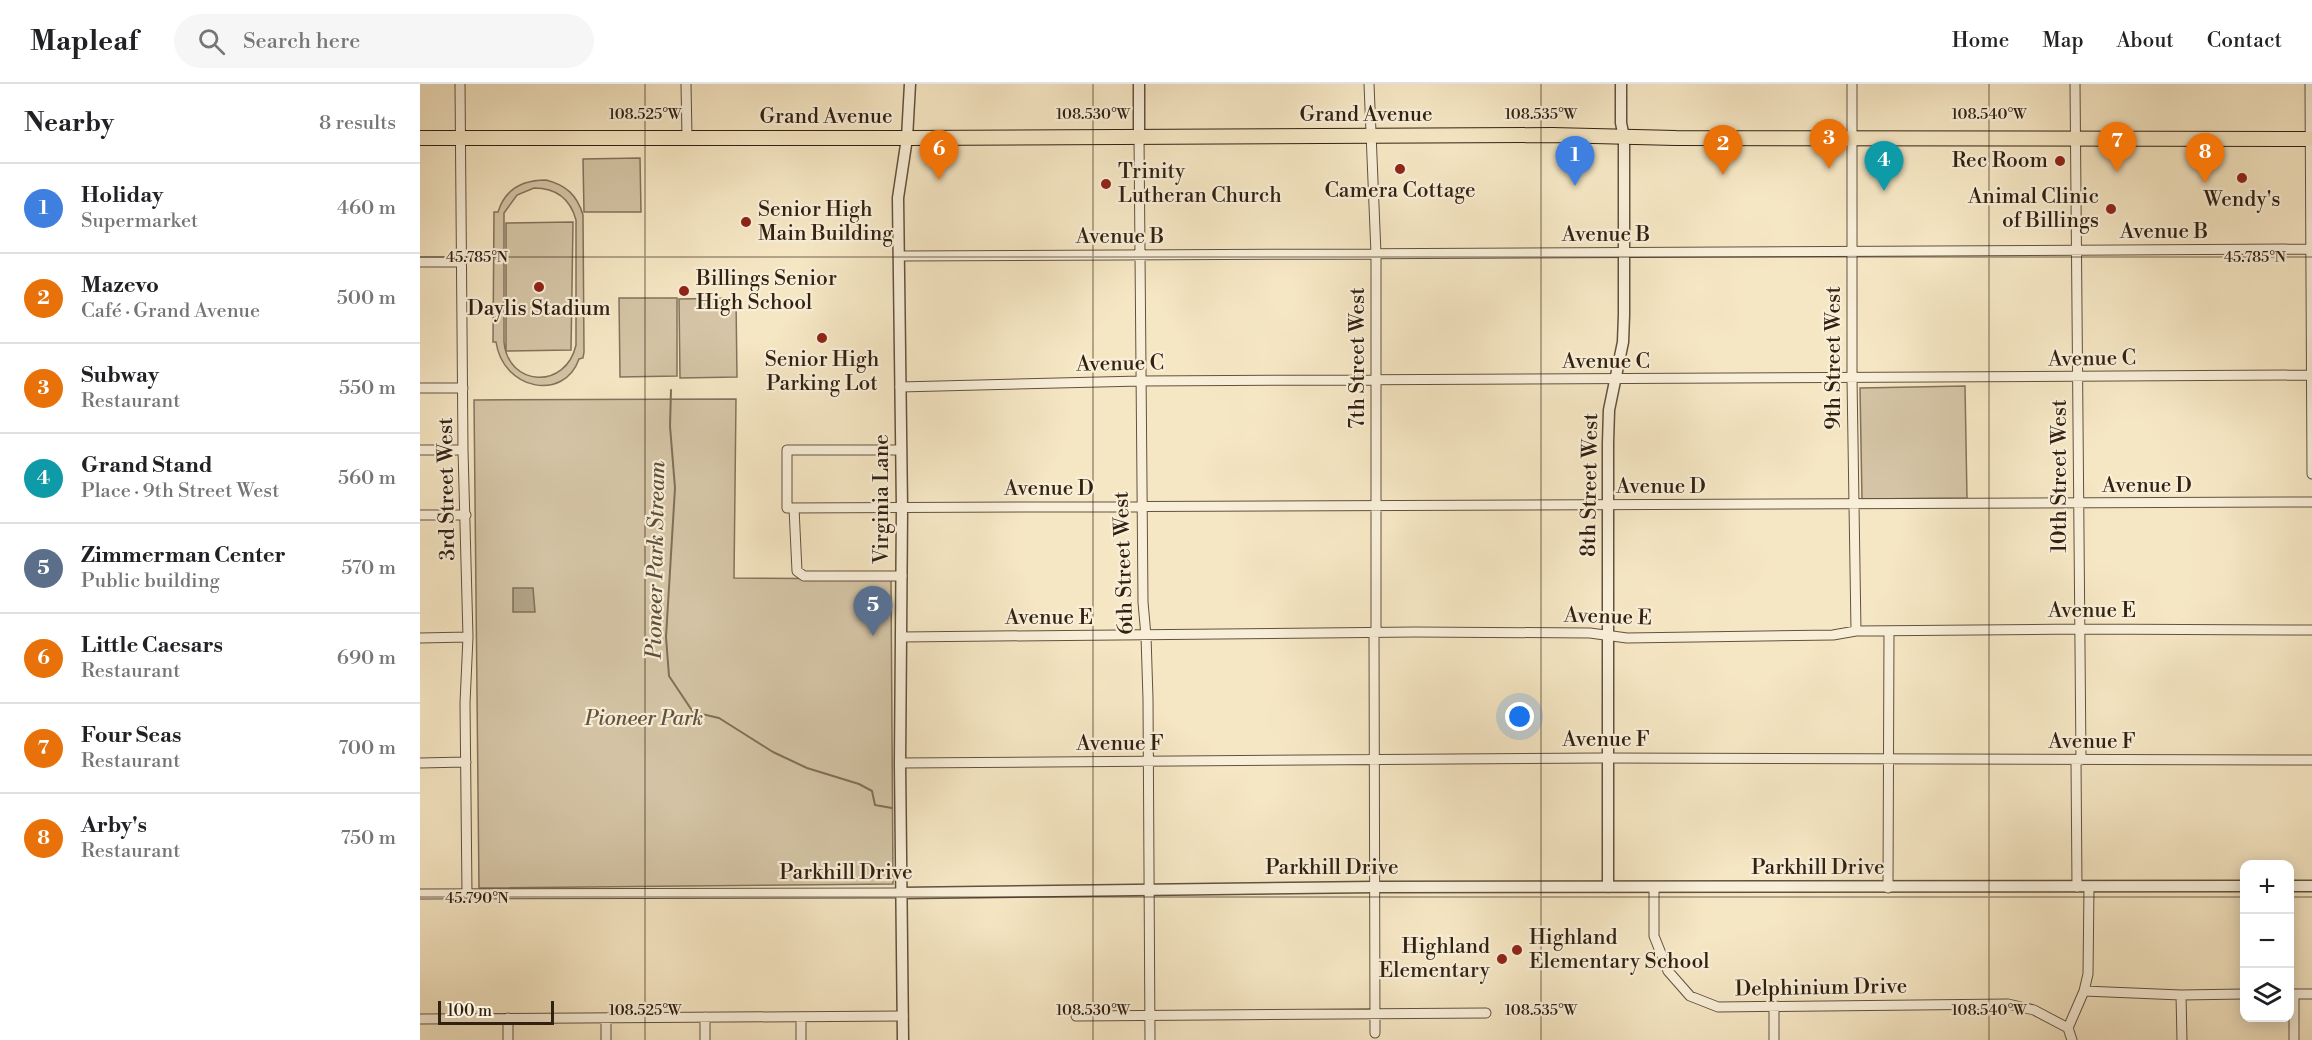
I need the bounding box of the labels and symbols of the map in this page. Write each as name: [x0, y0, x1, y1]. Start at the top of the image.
street label: Grand Avenue: [1299, 102, 1433, 128]
street label: Grand Avenue: [759, 104, 893, 130]
text: 108.525°W: [609, 105, 682, 124]
text: 108.530°W: [1056, 105, 1130, 124]
text: 108.535°W: [1505, 105, 1578, 124]
text: 108.540°W: [1951, 105, 2027, 124]
pin: 3: [1810, 120, 1848, 169]
pin: 7: [2098, 122, 2136, 172]
pin: 2: [1704, 126, 1742, 175]
pin: 6: [920, 130, 958, 180]
pin: 8: [2186, 134, 2224, 183]
pin: 1: [1556, 136, 1594, 186]
pin: 4: [1864, 141, 1904, 191]
place label: Rec Room: [1952, 148, 2048, 174]
marker: Rec Room: [2053, 154, 2067, 168]
place label: Trinity Lutheran Church: [1118, 159, 1282, 209]
marker: Camera Cottage: [1393, 162, 1407, 176]
marker: Wendy's: [2235, 171, 2249, 185]
marker: Trinity Lutheran Church: [1099, 177, 1113, 191]
place label: Camera Cottage: [1324, 178, 1476, 204]
place label: Animal Clinic of Billings: [1967, 184, 2099, 234]
place label: Wendy's: [2202, 187, 2281, 213]
place label: Senior High Main Building: [758, 197, 893, 247]
marker: Animal Clinic of Billings: [2104, 202, 2118, 216]
marker: Senior High Main Building: [739, 215, 753, 229]
street label: Avenue B: [2119, 219, 2208, 245]
street label: Avenue B: [1561, 222, 1650, 248]
street label: Avenue B: [1075, 224, 1164, 250]
text: 45.785°N: [446, 248, 508, 267]
text: 45.785°N: [2224, 248, 2286, 267]
place label: Billings Senior High School: [695, 266, 837, 316]
marker: Daylis Stadium: [532, 280, 546, 294]
marker: Billings Senior High School: [677, 284, 691, 298]
street label: 9th Street West: [1821, 286, 1847, 430]
street label: 7th Street West: [1345, 287, 1371, 429]
place label: Daylis Stadium: [467, 296, 611, 322]
marker: Senior High Parking Lot: [815, 331, 829, 345]
street label: Avenue C: [2047, 345, 2136, 373]
place label: Senior High Parking Lot: [765, 347, 880, 397]
street label: Avenue C: [1561, 349, 1650, 375]
street label: Avenue C: [1075, 350, 1164, 378]
street label: 10th Street West: [2047, 399, 2073, 553]
street label: 8th Street West: [1576, 412, 1604, 557]
street label: 3rd Street West: [433, 417, 461, 561]
street label: Virginia Lane: [869, 434, 895, 565]
water label: Pioneer Park Stream: [641, 461, 671, 660]
street label: Avenue D: [2101, 473, 2192, 499]
street label: Avenue D: [1615, 474, 1706, 500]
street label: Avenue D: [1003, 476, 1094, 502]
street label: 6th Street West: [1108, 490, 1140, 635]
pin: 5: [854, 586, 892, 636]
street label: Avenue E: [2047, 598, 2136, 624]
street label: Avenue E: [1563, 602, 1652, 632]
street label: Avenue E: [1004, 605, 1093, 631]
your location: [1505, 702, 1534, 731]
park label: Pioneer Park: [584, 706, 703, 732]
street label: Avenue F: [1561, 727, 1650, 753]
street label: Avenue F: [2047, 729, 2136, 755]
street label: Avenue F: [1075, 731, 1164, 757]
street label: Parkhill Drive: [1265, 855, 1399, 881]
street label: Parkhill Drive: [1751, 855, 1885, 881]
street label: Parkhill Drive: [779, 860, 913, 886]
text: 45.790°N: [445, 889, 509, 908]
place label: Highland Elementary School: [1529, 925, 1709, 975]
place label: Highland Elementary: [1379, 934, 1491, 984]
marker: Highland Elementary School: [1510, 943, 1524, 957]
marker: Highland Elementary: [1495, 952, 1509, 966]
street label: Delphinium Drive: [1735, 973, 1907, 1003]
scale bar: [438, 998, 554, 1026]
text: 108.525°W: [609, 1001, 682, 1020]
text: 108.530°W: [1056, 1001, 1130, 1020]
text: 108.535°W: [1505, 1001, 1578, 1020]
text: 108.540°W: [1951, 1001, 2027, 1020]

